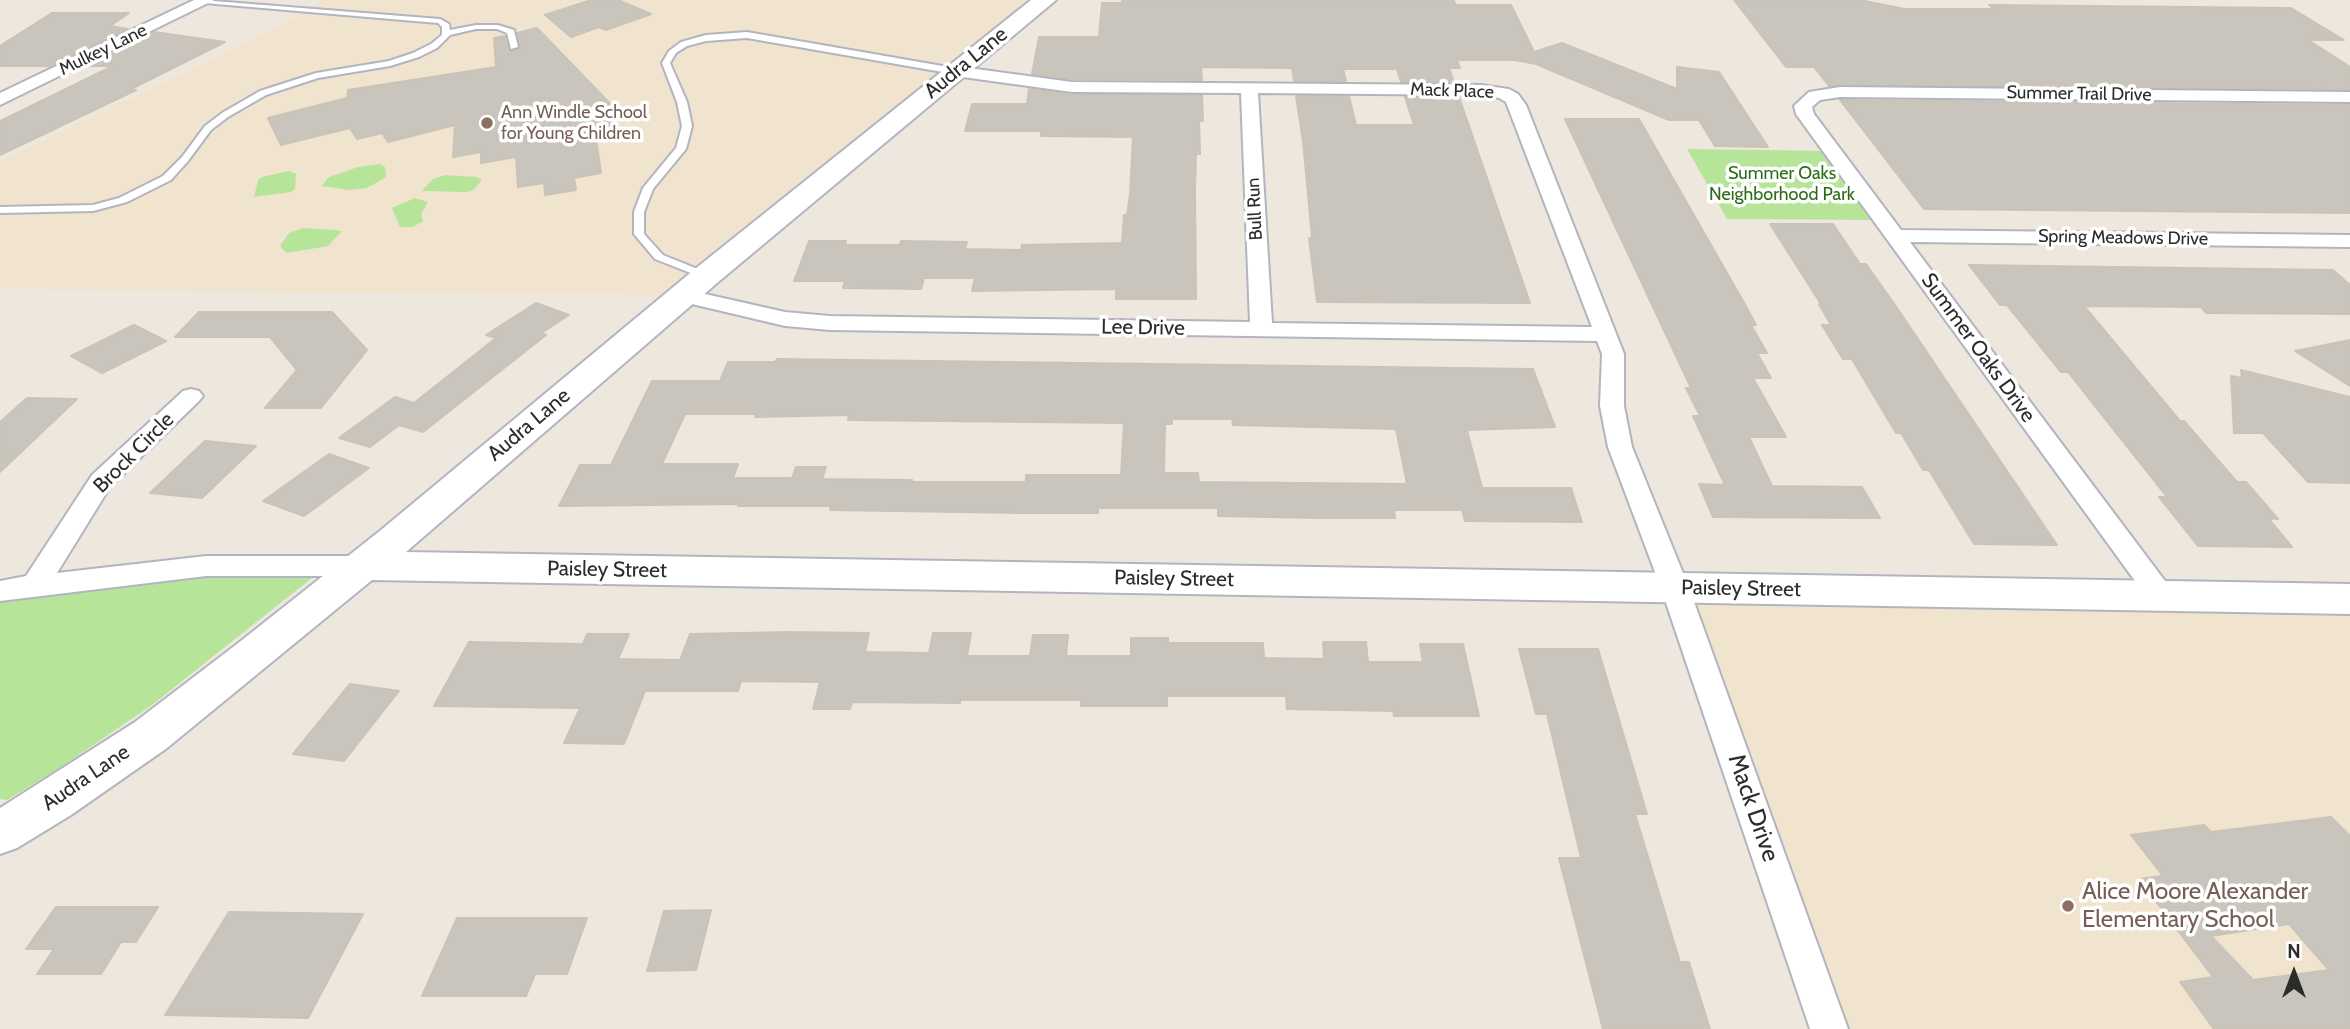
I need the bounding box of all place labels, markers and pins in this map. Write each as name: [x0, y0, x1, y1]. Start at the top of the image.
place label: Ann Windle School for Young Children: [501, 102, 647, 144]
marker: Ann Windle School for Young Children: [479, 115, 495, 131]
place label: Alice Moore Alexander Elementary School: [2082, 878, 2308, 934]
marker: Alice Moore Alexander Elementary School: [2060, 898, 2076, 914]

